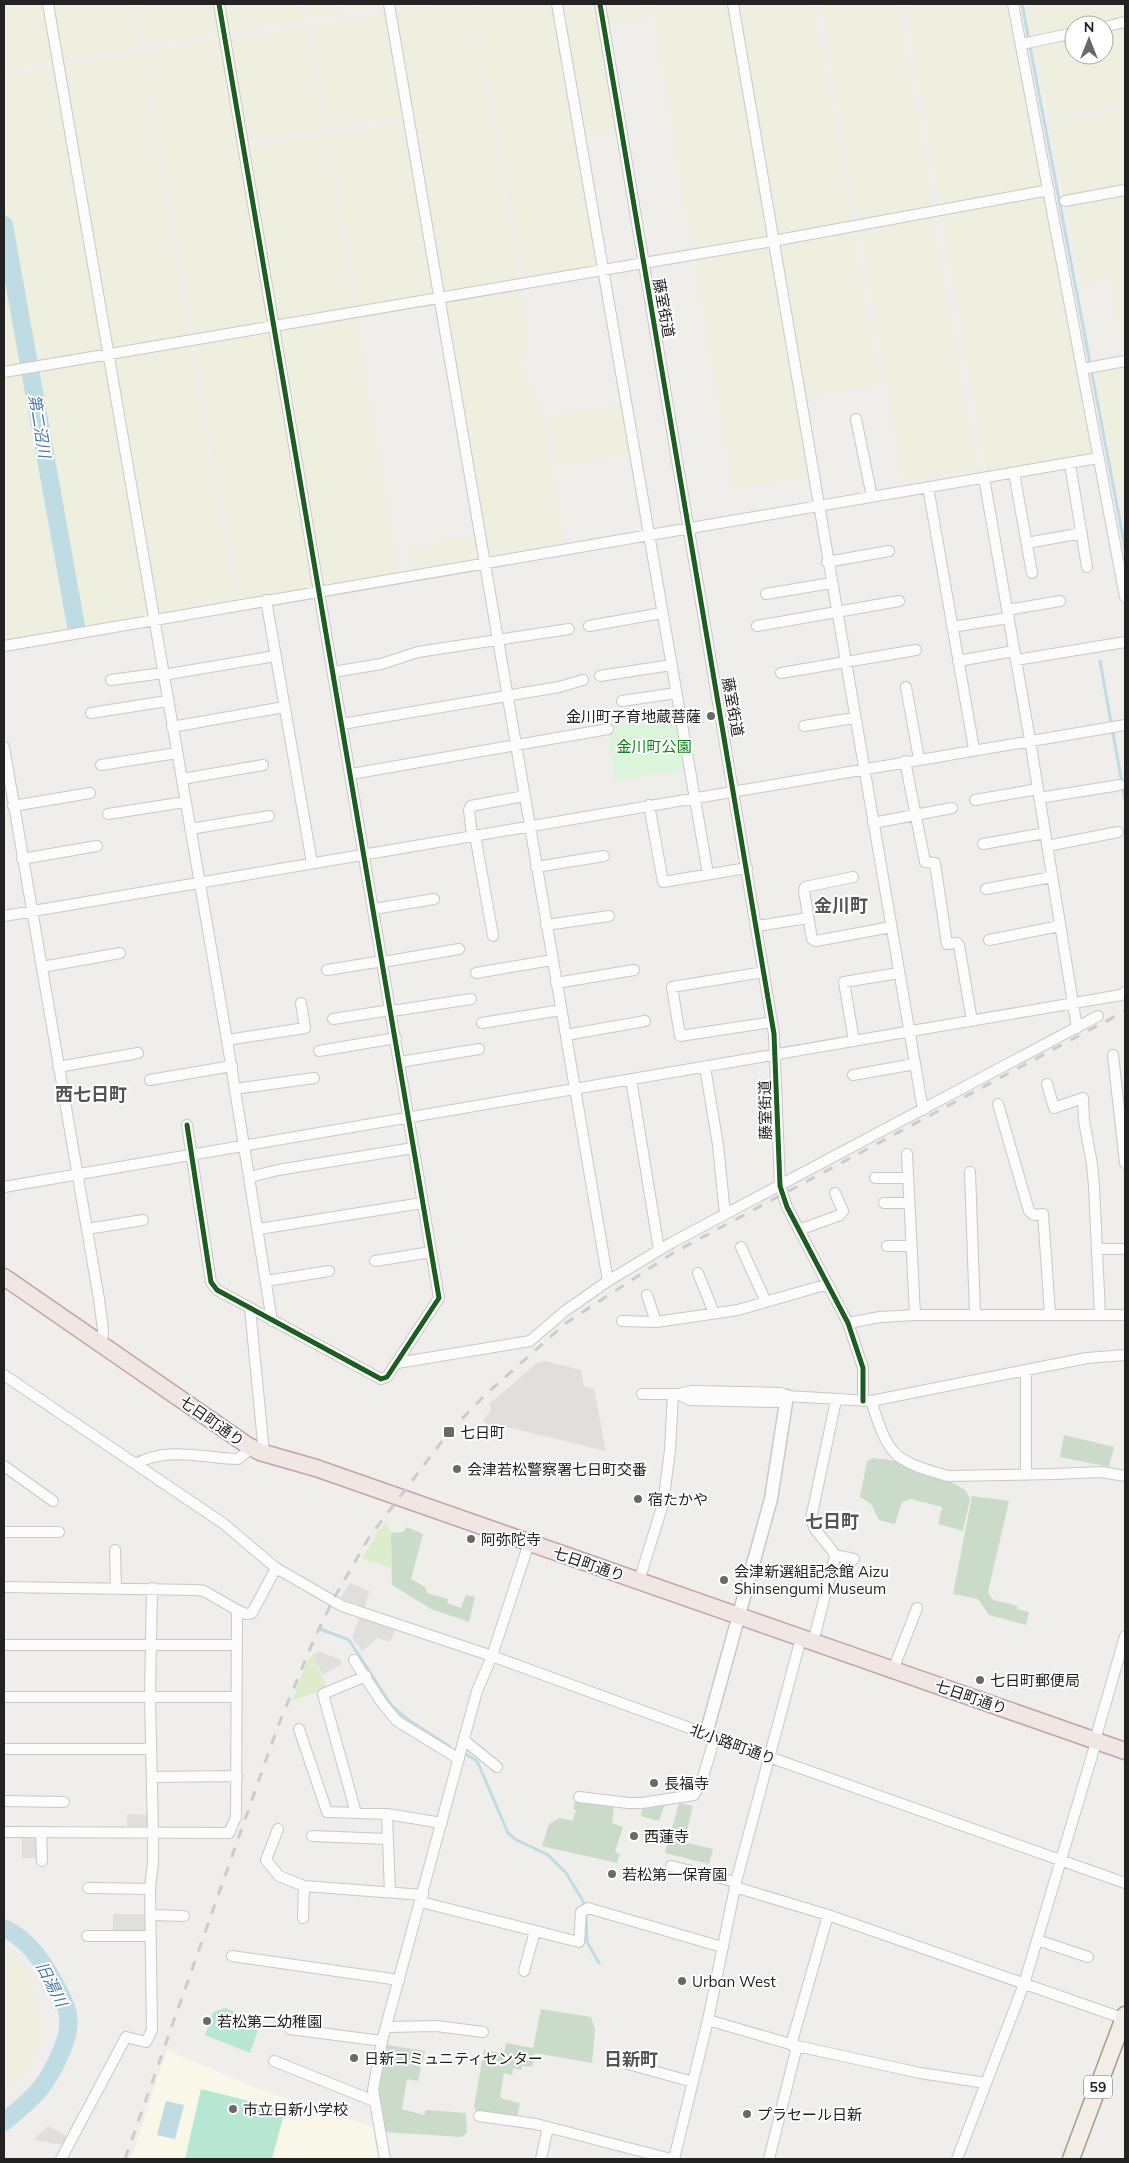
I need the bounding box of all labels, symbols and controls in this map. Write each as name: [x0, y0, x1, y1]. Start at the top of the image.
north arrow: [1064, 15, 1114, 65]
text: N: [1084, 18, 1094, 36]
street label: 藤室街道: [649, 277, 679, 339]
water label: 第二沼川: [25, 393, 56, 461]
street label: 藤室街道: [718, 676, 748, 738]
place label: 金川町子育地蔵菩薩: [566, 707, 701, 726]
marker: 金川町子育地蔵菩薩: [705, 710, 717, 722]
park label: 金川町公園: [616, 737, 692, 756]
district label: 金川町: [814, 894, 868, 917]
street label: 藤室街道: [755, 1080, 775, 1140]
district label: 西七日町: [55, 1083, 127, 1106]
street label: 七日町通り: [176, 1392, 248, 1450]
place label: 七日町: [460, 1423, 505, 1442]
marker: 七日町: [442, 1425, 456, 1439]
place label: 会津若松警察署七日町交番: [467, 1460, 647, 1479]
marker: 会津若松警察署七日町交番: [451, 1463, 463, 1475]
place label: 宿たかや: [648, 1490, 708, 1509]
marker: 宿たかや: [632, 1493, 644, 1505]
district label: 七日町: [805, 1510, 859, 1533]
place label: 阿弥陀寺: [481, 1530, 541, 1549]
marker: 阿弥陀寺: [465, 1533, 477, 1545]
street label: 七日町通り: [550, 1543, 628, 1585]
place label: 会津新選組記念館 Aizu Shinsengumi Museum: [734, 1562, 889, 1598]
marker: 会津新選組記念館 Aizu Shinsengumi Museum: [718, 1574, 730, 1586]
place label: 七日町郵便局: [990, 1671, 1080, 1690]
marker: 七日町郵便局: [974, 1674, 986, 1686]
street label: 七日町通り: [932, 1676, 1010, 1718]
street label: 北小路町通り: [687, 1720, 779, 1768]
place label: 長福寺: [664, 1774, 709, 1793]
marker: 長福寺: [648, 1777, 660, 1789]
place label: 西蓮寺: [644, 1827, 689, 1846]
marker: 西蓮寺: [628, 1830, 640, 1842]
place label: 若松第一保育園: [622, 1865, 727, 1884]
marker: 若松第一保育園: [606, 1868, 618, 1880]
water label: 旧湯川: [32, 1958, 73, 2012]
place label: Urban West: [692, 1972, 776, 1991]
marker: Urban West: [676, 1975, 688, 1987]
place label: 若松第二幼稚園: [217, 2012, 322, 2031]
marker: 若松第二幼稚園: [201, 2015, 213, 2027]
district label: 日新町: [604, 2048, 658, 2071]
place label: 日新コミュニティセンター: [364, 2049, 543, 2068]
marker: 日新コミュニティセンター: [348, 2052, 360, 2064]
road number: 59: [1084, 2076, 1112, 2098]
place label: 市立日新小学校: [243, 2100, 348, 2119]
marker: 市立日新小学校: [227, 2103, 239, 2115]
place label: プラセール日新: [757, 2105, 862, 2124]
marker: プラセール日新: [741, 2108, 753, 2120]

